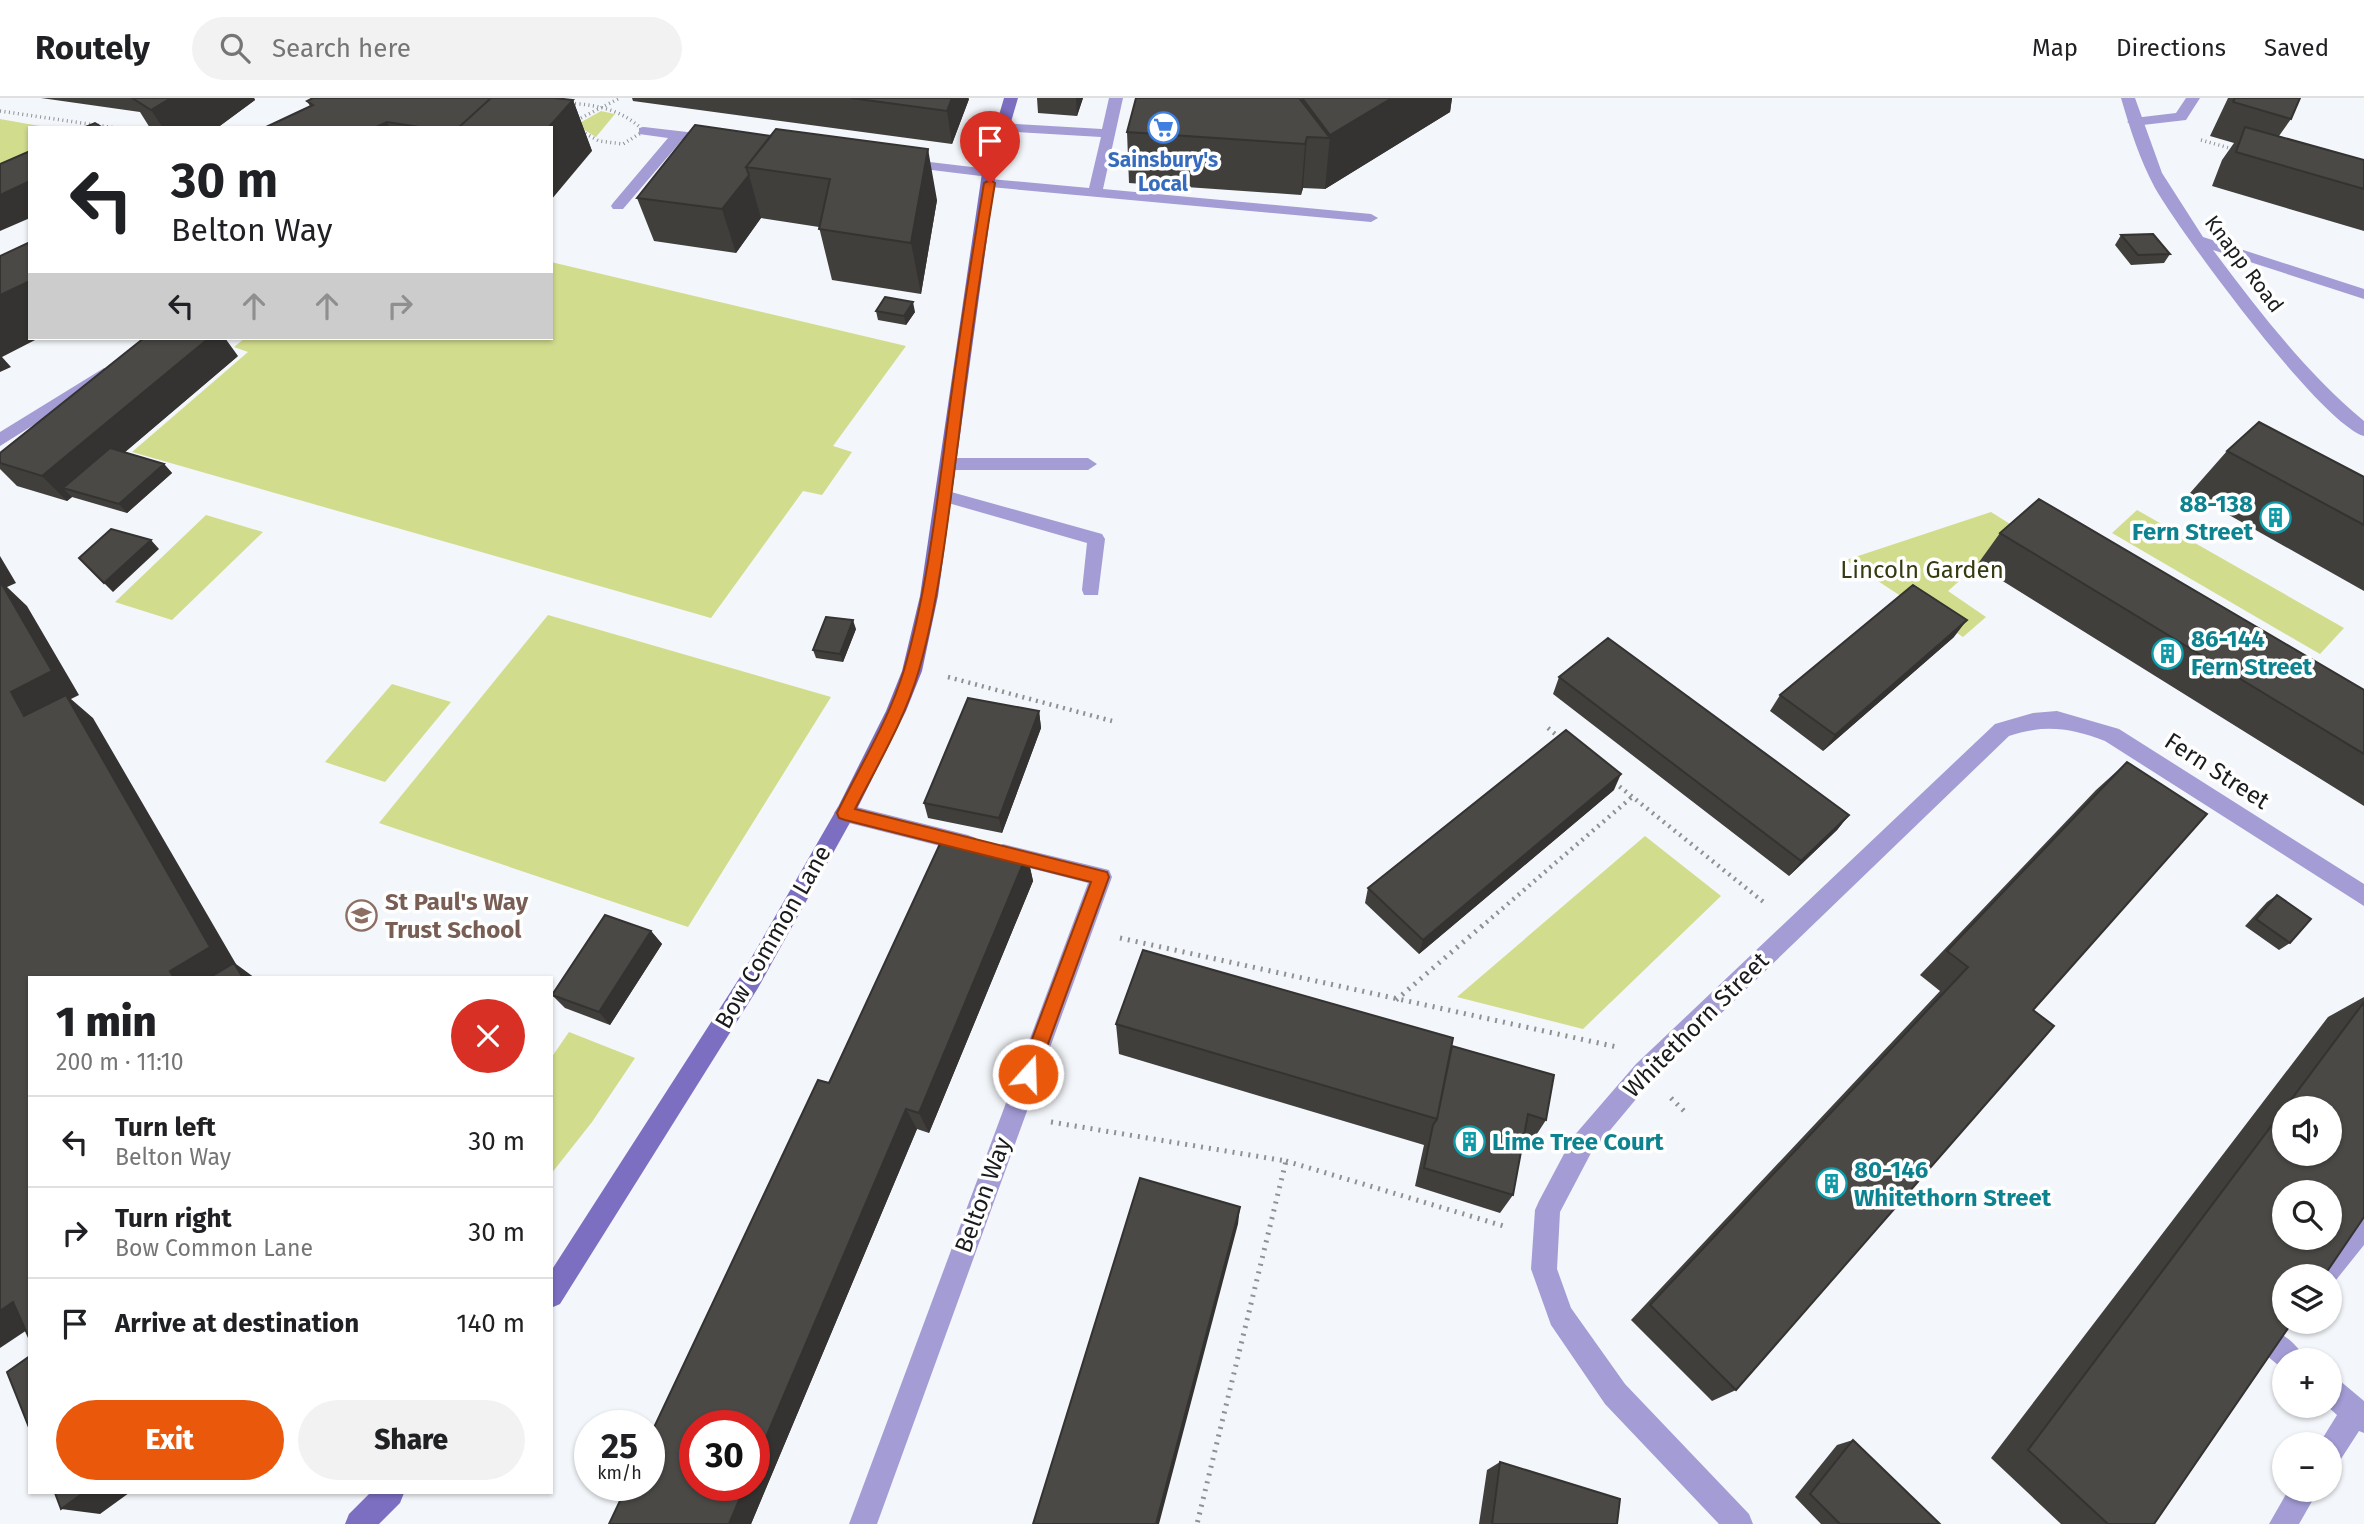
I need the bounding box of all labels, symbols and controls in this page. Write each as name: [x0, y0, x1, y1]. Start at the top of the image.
search box: [192, 17, 682, 80]
text: Routely: [35, 28, 150, 68]
icon: search: [216, 29, 254, 67]
text: Search here: [272, 33, 411, 64]
text: Map: [2032, 34, 2078, 62]
text: Directions: [2116, 34, 2226, 62]
text: Saved: [2264, 34, 2329, 62]
pin: [960, 111, 1020, 183]
supermarket icon: Sainsbury's Local: [1146, 111, 1180, 145]
icon: arrive: [971, 122, 1009, 160]
place label: Sainsbury's Local: [1108, 147, 1218, 197]
text: 30 m: [171, 151, 278, 210]
icon: left: [56, 154, 147, 245]
street label: Knapp Road: [2199, 210, 2289, 318]
text: Belton Way: [171, 211, 332, 249]
icon: left: [162, 287, 200, 325]
icon: ahead: [235, 287, 273, 325]
icon: ahead: [308, 287, 346, 325]
icon: right: [381, 287, 419, 325]
place label: 88-138 Fern Street: [2132, 490, 2254, 546]
building icon: 88-138 Fern Street: [2259, 501, 2293, 535]
park label: Lincoln Garden: [1840, 556, 2004, 584]
place label: 86-144 Fern Street: [2191, 625, 2313, 681]
building icon: 86-144 Fern Street: [2151, 636, 2185, 670]
street label: Fern Street: [2160, 727, 2275, 815]
street label: Bow Common Lane: [709, 841, 837, 1033]
place label: St Paul's Way Trust School: [385, 888, 529, 944]
school or university icon: St Paul's Way Trust School: [345, 899, 379, 933]
street label: Whitethorn Street: [1618, 946, 1775, 1103]
text: 1 min: [56, 997, 157, 1047]
button: close: [451, 999, 525, 1073]
position arrow: [991, 1037, 1065, 1111]
text: 200 m · 11:10: [56, 1048, 184, 1076]
map controls: [2272, 1096, 2342, 1502]
button: sound: [2272, 1096, 2342, 1166]
text: Turn left: [115, 1112, 216, 1143]
icon: left: [56, 1123, 94, 1161]
building icon: Lime Tree Court: [1452, 1125, 1486, 1159]
text: 30 m: [468, 1126, 525, 1157]
place label: Lime Tree Court: [1492, 1128, 1664, 1156]
street label: Belton Way: [949, 1133, 1017, 1257]
text: Belton Way: [115, 1143, 231, 1171]
place label: 80-146 Whitethorn Street: [1854, 1156, 2052, 1212]
building icon: 80-146 Whitethorn Street: [1814, 1167, 1848, 1201]
button: search: [2272, 1180, 2342, 1250]
text: Turn right: [115, 1203, 232, 1234]
icon: right: [56, 1214, 94, 1252]
text: 30 m: [468, 1217, 525, 1248]
text: Bow Common Lane: [115, 1234, 313, 1262]
button: layers: [2272, 1264, 2342, 1334]
icon: arrive: [56, 1305, 94, 1343]
text: Arrive at destination: [115, 1308, 359, 1339]
text: 140 m: [456, 1308, 525, 1339]
button: +: [2272, 1348, 2342, 1418]
button: Exit: [56, 1400, 284, 1480]
button: Share: [298, 1400, 525, 1480]
speed limit sign: 30: [679, 1410, 770, 1501]
text: 25: [601, 1425, 638, 1467]
button: −: [2272, 1432, 2342, 1502]
text: km/h: [597, 1462, 642, 1484]

